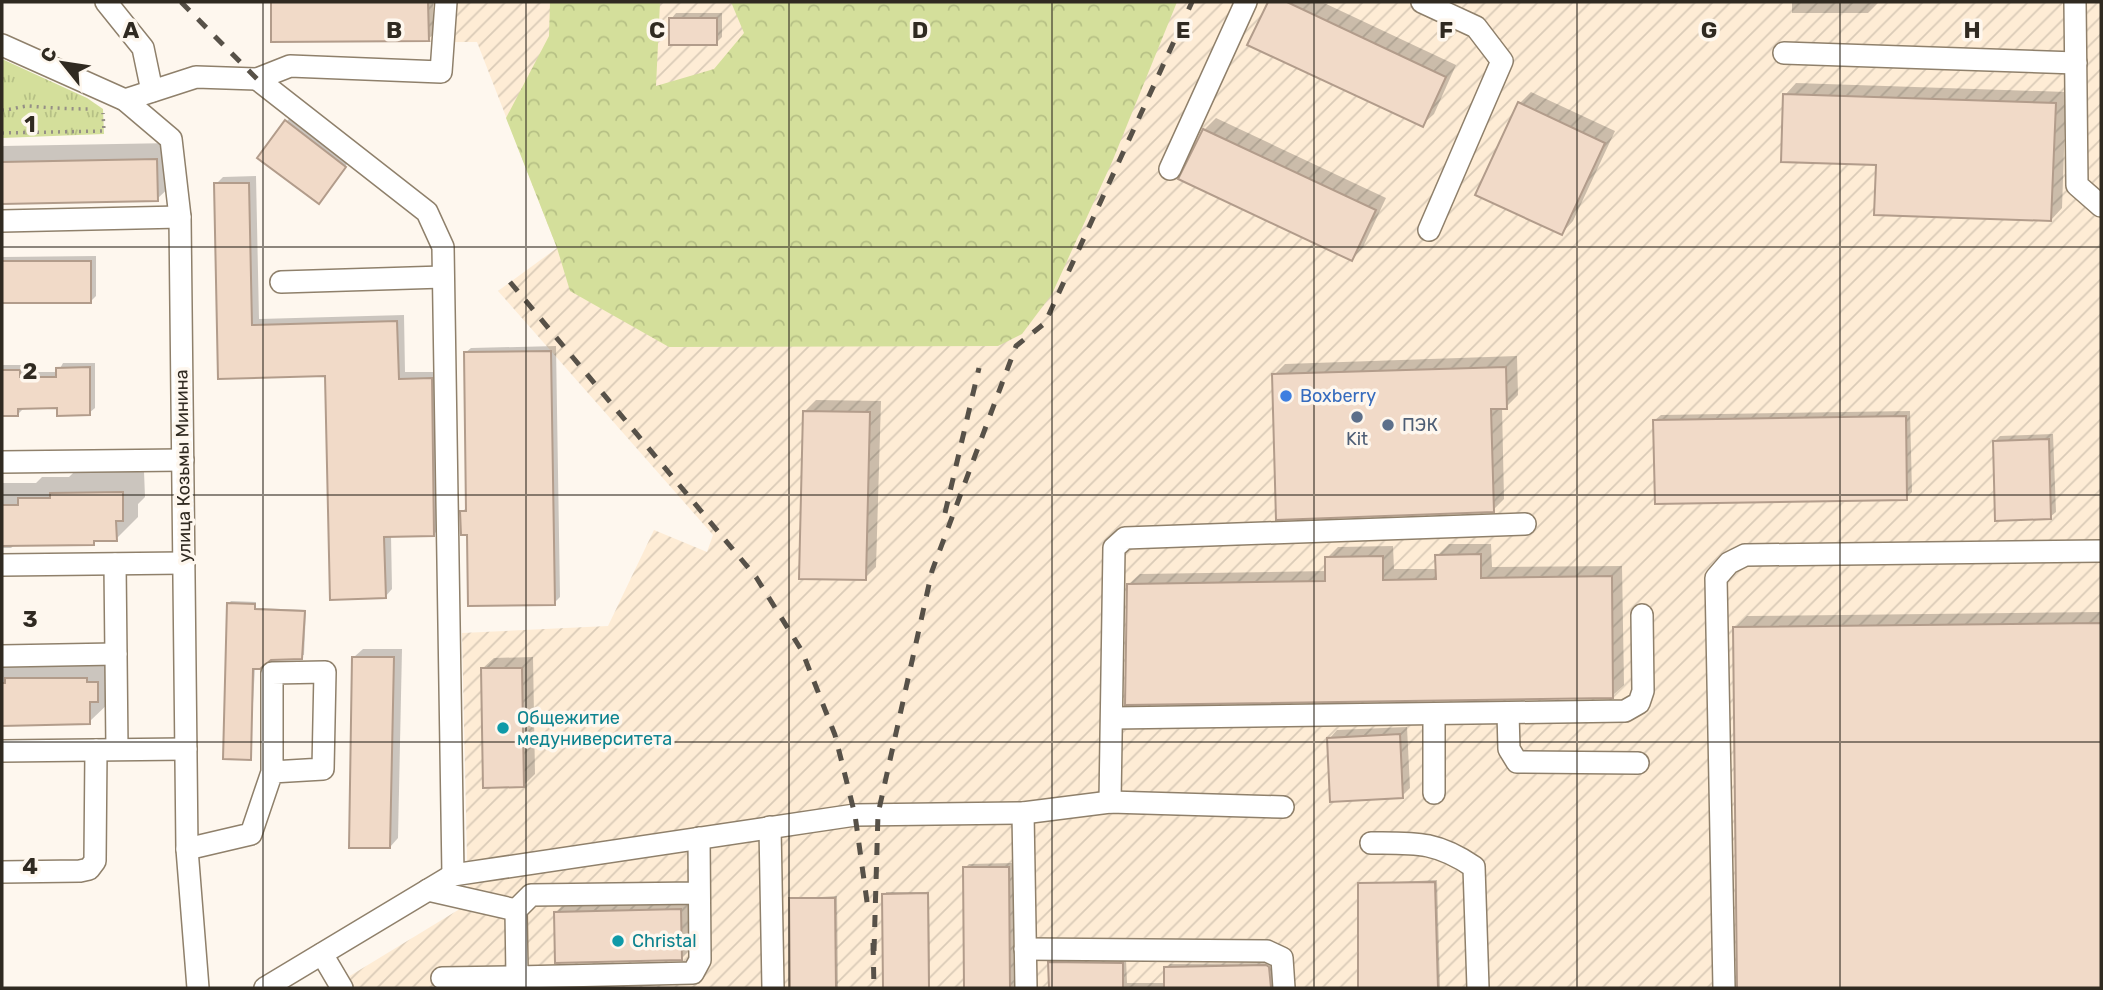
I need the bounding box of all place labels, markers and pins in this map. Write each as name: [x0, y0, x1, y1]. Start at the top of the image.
place label: Boxberry: [1300, 385, 1376, 407]
marker: Boxberry: [1278, 388, 1294, 404]
marker: Kit: [1349, 409, 1365, 425]
place label: ПЭК: [1402, 414, 1438, 436]
marker: ПЭК: [1380, 417, 1396, 433]
place label: Kit: [1346, 428, 1368, 450]
place label: Общежитие медуниверситета: [517, 707, 672, 750]
marker: Общежитие медуниверситета: [495, 720, 511, 736]
place label: Christal: [632, 930, 697, 952]
marker: Christal: [610, 933, 626, 949]

